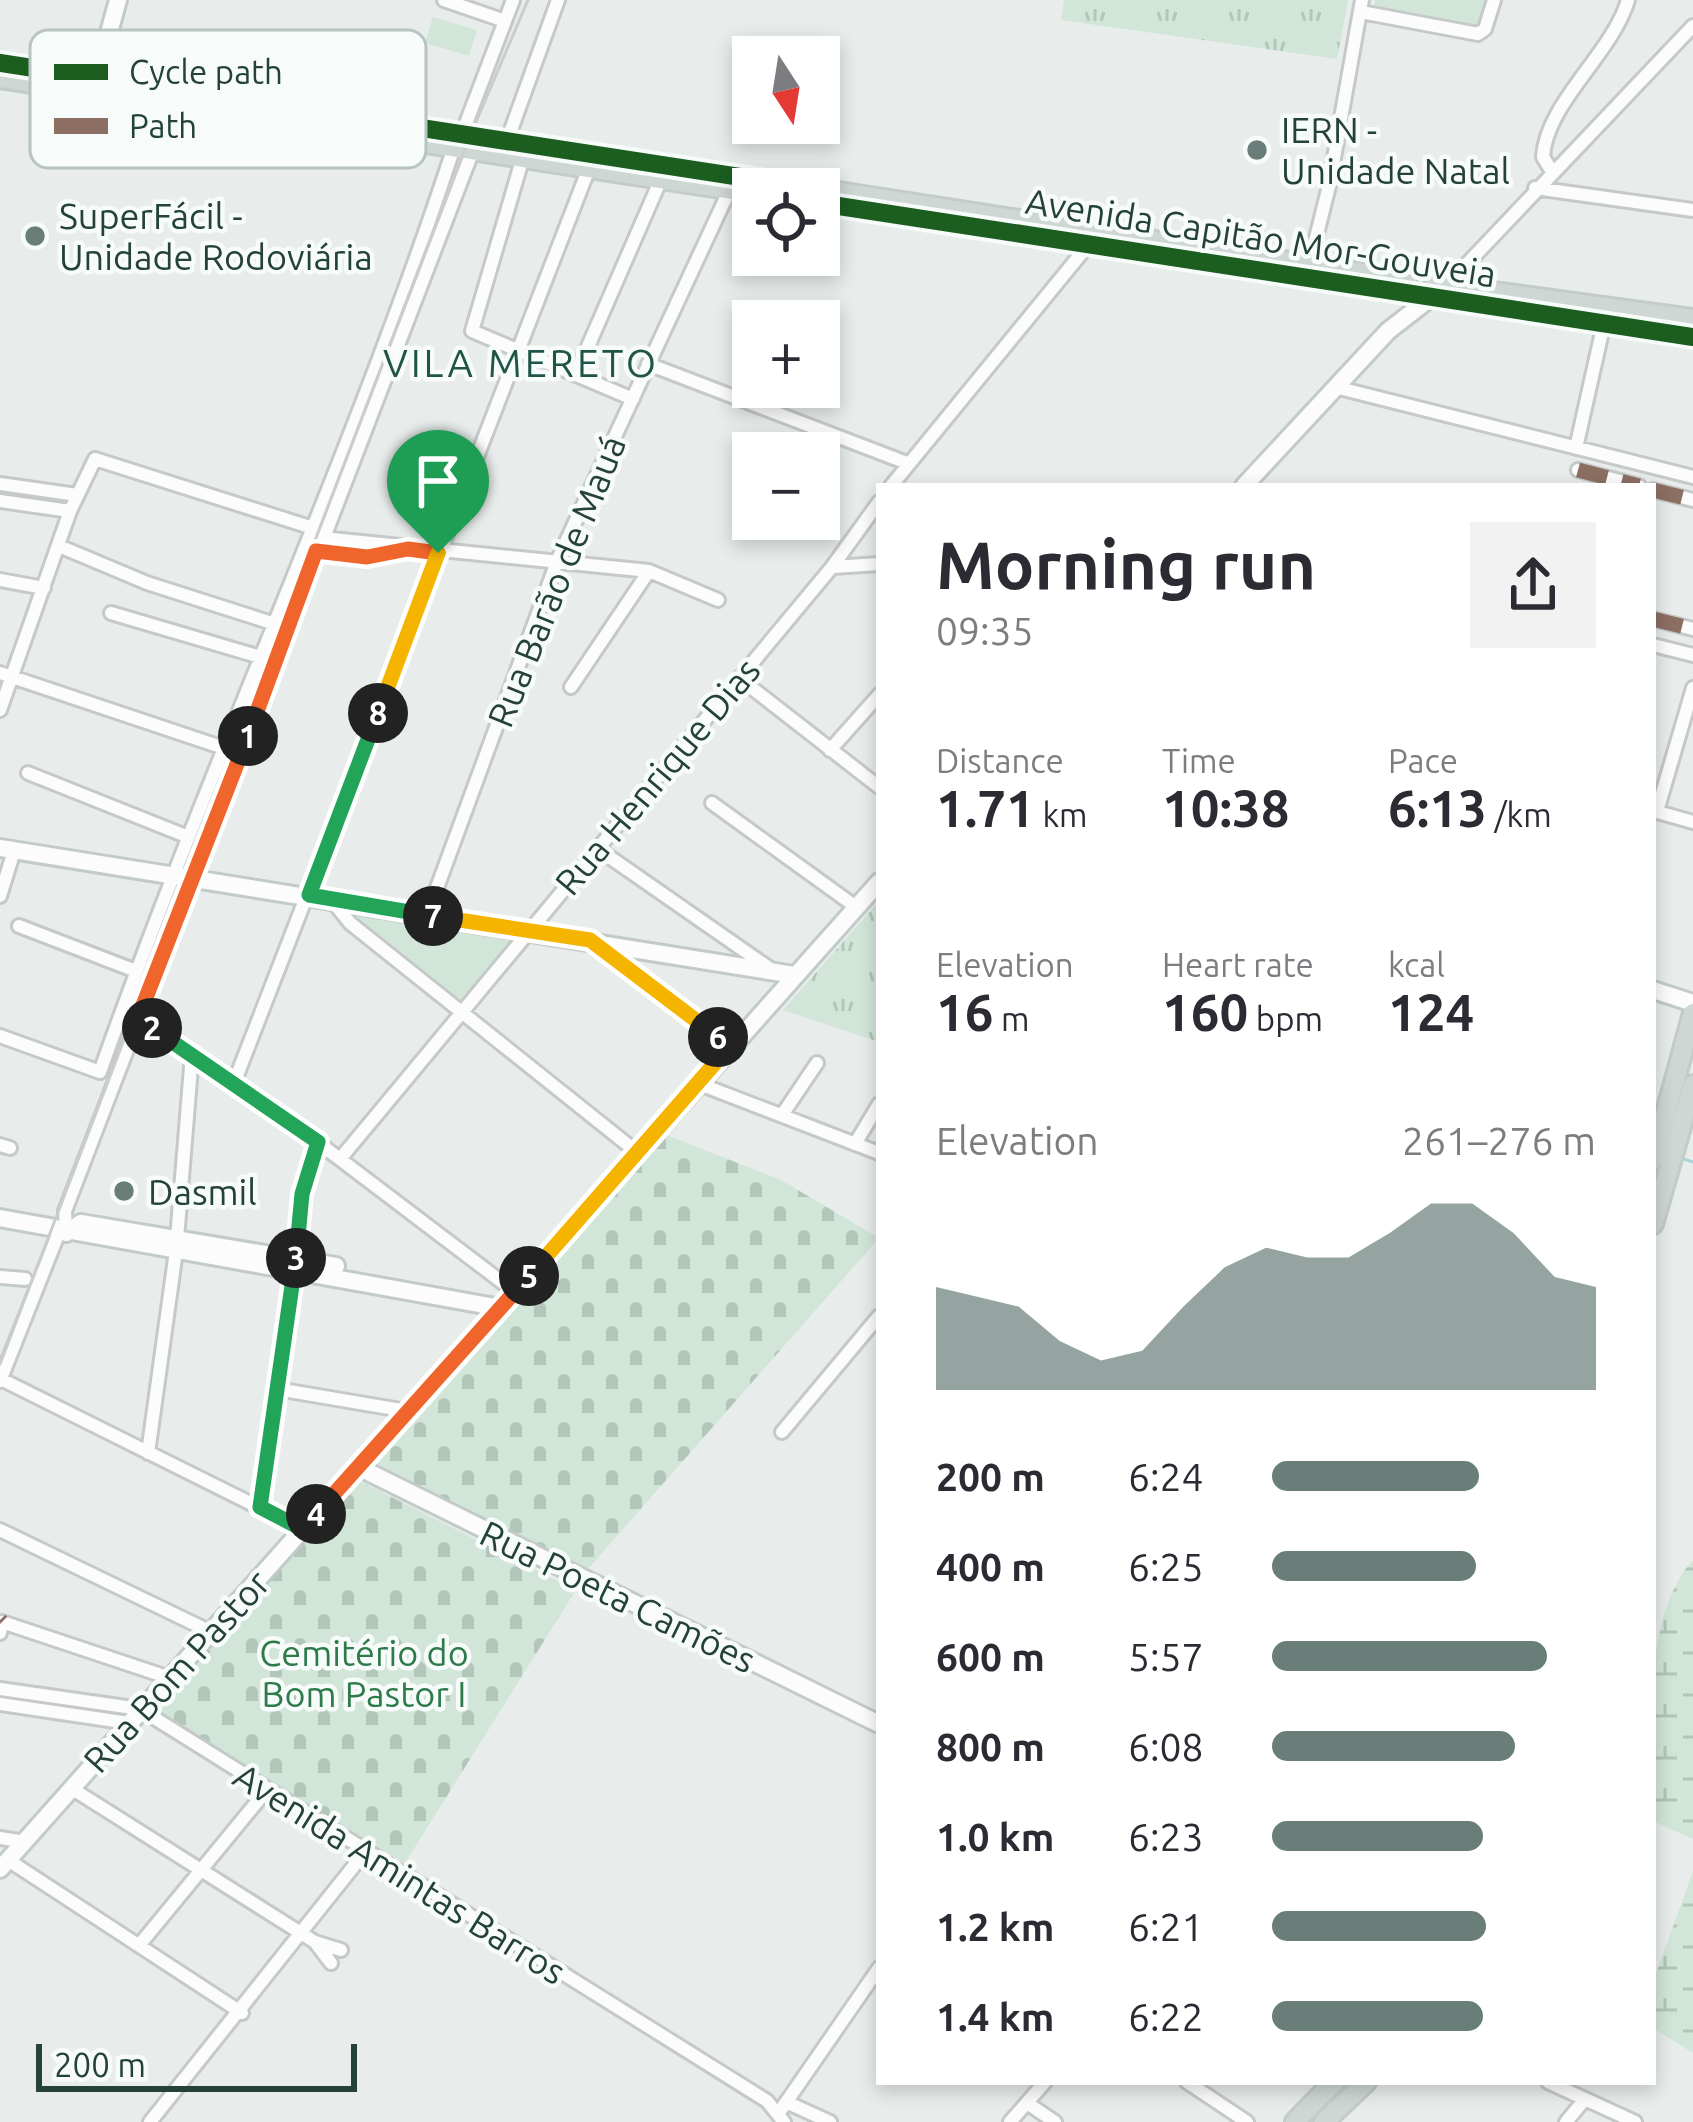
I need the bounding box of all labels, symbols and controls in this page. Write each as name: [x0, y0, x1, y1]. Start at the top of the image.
legend: [30, 30, 426, 168]
north arrow: [732, 36, 840, 144]
map controls: [732, 36, 840, 540]
text: Cycle path: [129, 53, 283, 90]
text: Path: [129, 107, 197, 144]
place label: IERN - Unidade Natal: [1281, 109, 1510, 191]
marker: IERN - Unidade Natal: [1244, 137, 1270, 163]
button: locate: [732, 168, 840, 276]
street label: Avenida Capitão Mor-Gouveia: [1023, 180, 1499, 294]
place label: SuperFácil - Unidade Rodoviária: [59, 195, 373, 277]
marker: SuperFácil - Unidade Rodoviária: [22, 223, 48, 249]
button: +: [732, 300, 840, 408]
district label: VILA MERETO: [383, 341, 659, 384]
street label: Rua Barão de Mauá: [479, 429, 633, 733]
pin: [387, 430, 489, 553]
button: −: [732, 432, 840, 540]
icon: arrive: [405, 448, 471, 514]
button: share: [1470, 522, 1596, 648]
text: Morning run: [936, 527, 1316, 601]
text: 09:35: [936, 609, 1034, 652]
street label: Rua Henrique Dias: [546, 650, 768, 902]
pin: 8: [348, 683, 408, 743]
text: 8: [369, 694, 387, 731]
pin: 1: [218, 706, 278, 766]
text: 1: [239, 717, 257, 754]
text: Distance: [936, 742, 1064, 779]
text: Time: [1162, 742, 1236, 779]
text: Pace: [1388, 742, 1458, 779]
text: 1.71: [936, 779, 1035, 837]
text: 10:38: [1162, 779, 1290, 837]
text: 6:13: [1388, 779, 1487, 837]
text: km: [1035, 796, 1088, 833]
text: /km: [1487, 796, 1552, 833]
pin: 7: [403, 886, 463, 946]
text: 7: [424, 897, 442, 934]
text: Elevation: [936, 946, 1074, 983]
text: Heart rate: [1162, 946, 1314, 983]
text: kcal: [1388, 946, 1445, 983]
text: 16: [936, 983, 994, 1041]
text: 160: [1162, 983, 1248, 1041]
text: 124: [1388, 983, 1474, 1041]
pin: 2: [122, 998, 182, 1058]
text: m: [994, 1000, 1030, 1037]
text: bpm: [1248, 1000, 1323, 1037]
pin: 6: [688, 1007, 748, 1067]
text: 2: [143, 1009, 161, 1046]
text: 6: [709, 1018, 727, 1055]
text: Elevation: [936, 1119, 1099, 1162]
text: 261–276 m: [1402, 1119, 1596, 1162]
place label: Dasmil: [148, 1171, 257, 1212]
marker: Dasmil: [111, 1178, 137, 1204]
pin: 3: [266, 1228, 326, 1288]
text: 3: [287, 1239, 305, 1276]
pin: 5: [499, 1246, 559, 1306]
text: 5: [520, 1257, 538, 1294]
text: 200 m: [936, 1455, 1045, 1498]
text: 6:24: [1128, 1455, 1204, 1498]
pin: 4: [286, 1484, 346, 1544]
text: 4: [307, 1495, 325, 1532]
street label: Rua Poeta Camões: [474, 1512, 762, 1680]
text: 400 m: [936, 1545, 1045, 1588]
text: 6:25: [1128, 1545, 1204, 1588]
street label: Rua Bom Pastor: [75, 1561, 277, 1780]
park label: Cemitério do Bom Pastor I: [259, 1632, 469, 1714]
text: 600 m: [936, 1635, 1045, 1678]
text: 5:57: [1128, 1635, 1204, 1678]
text: 800 m: [936, 1725, 1045, 1768]
text: 6:08: [1128, 1725, 1204, 1768]
street label: Avenida Amintas Barros: [227, 1754, 573, 1992]
text: 1.0 km: [936, 1815, 1054, 1858]
text: 6:23: [1128, 1815, 1204, 1858]
text: 1.2 km: [936, 1905, 1054, 1948]
text: 6:21: [1128, 1905, 1204, 1948]
text: 1.4 km: [936, 1995, 1054, 2038]
text: 6:22: [1128, 1995, 1204, 2038]
scale bar: [36, 2038, 357, 2091]
text: 200 m: [54, 2046, 146, 2083]

